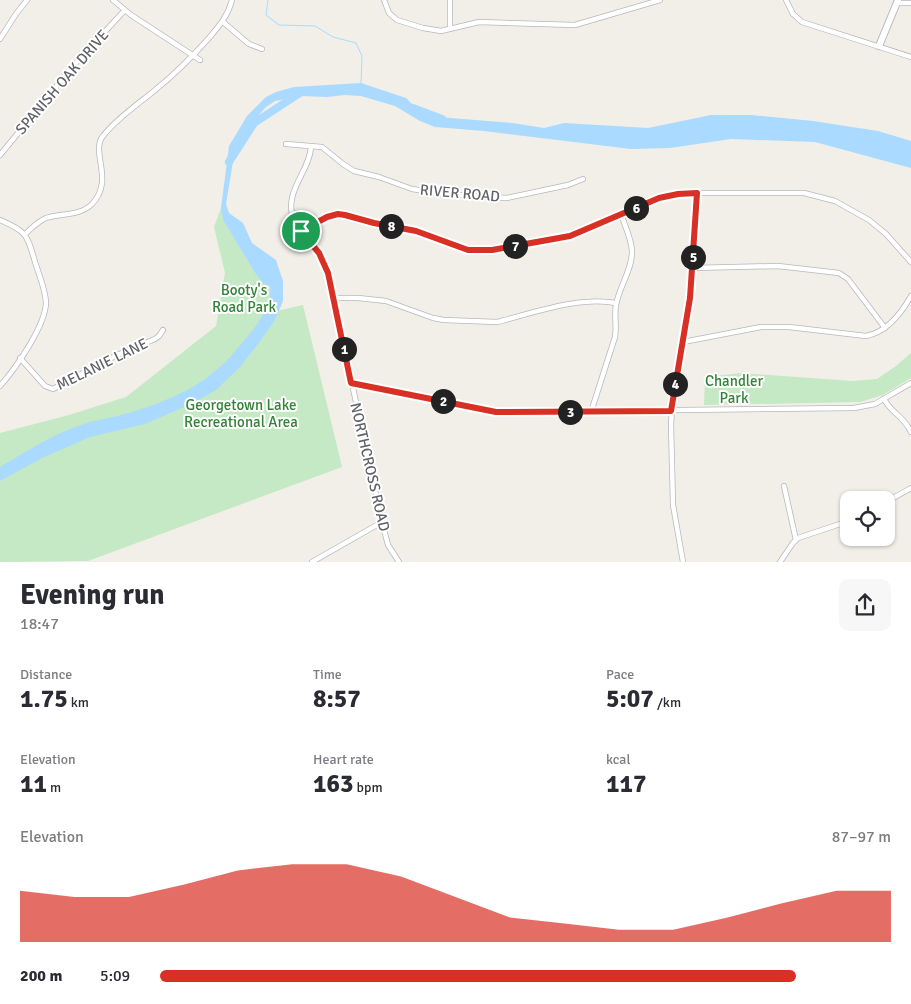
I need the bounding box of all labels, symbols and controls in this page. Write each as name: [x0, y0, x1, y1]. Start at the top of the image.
street label: SPANISH OAK DRIVE: [12, 26, 112, 138]
street label: RIVER ROAD: [419, 181, 501, 205]
pin: 6: [624, 196, 648, 220]
text: 6: [633, 200, 640, 217]
pin: [280, 210, 322, 252]
pin: 8: [378, 214, 404, 238]
icon: arrive: [287, 217, 315, 245]
text: 8: [388, 218, 395, 235]
pin: 7: [502, 234, 528, 258]
text: 7: [512, 238, 519, 255]
pin: 5: [680, 244, 706, 270]
text: 5: [690, 249, 697, 266]
park label: Booty's Road Park: [212, 281, 277, 316]
street label: MELANIE LANE: [53, 334, 151, 394]
pin: 1: [332, 336, 356, 362]
text: 1: [341, 341, 348, 358]
pin: 4: [662, 372, 688, 396]
park label: Chandler Park: [705, 372, 764, 407]
text: 4: [672, 376, 679, 393]
pin: 2: [430, 388, 456, 414]
text: 2: [440, 393, 447, 410]
park label: Georgetown Lake Recreational Area: [184, 396, 298, 431]
pin: 3: [558, 400, 582, 424]
street label: NORTHCROSS ROAD: [346, 401, 394, 533]
text: 3: [567, 404, 574, 421]
map controls: [840, 491, 895, 546]
button: locate: [840, 491, 895, 546]
text: Evening run: [20, 578, 165, 612]
button: share: [839, 579, 891, 631]
text: 18:47: [20, 614, 59, 634]
text: Distance: [20, 666, 72, 683]
text: Time: [313, 666, 342, 683]
text: Pace: [606, 666, 634, 683]
text: 1.75: [20, 683, 68, 714]
text: 8:57: [313, 683, 361, 714]
text: 5:07: [606, 683, 654, 714]
text: km: [68, 694, 89, 711]
text: /km: [654, 694, 681, 711]
text: Elevation: [20, 751, 76, 768]
text: Heart rate: [313, 751, 374, 768]
text: kcal: [606, 751, 631, 768]
text: 11: [20, 768, 47, 799]
text: 163: [313, 768, 354, 799]
text: 117: [606, 768, 647, 799]
text: m: [47, 779, 61, 796]
text: bpm: [354, 779, 383, 796]
text: Elevation: [20, 827, 84, 847]
text: 87–97 m: [832, 827, 891, 847]
text: 200 m: [20, 966, 62, 986]
text: 5:09: [100, 966, 130, 986]

